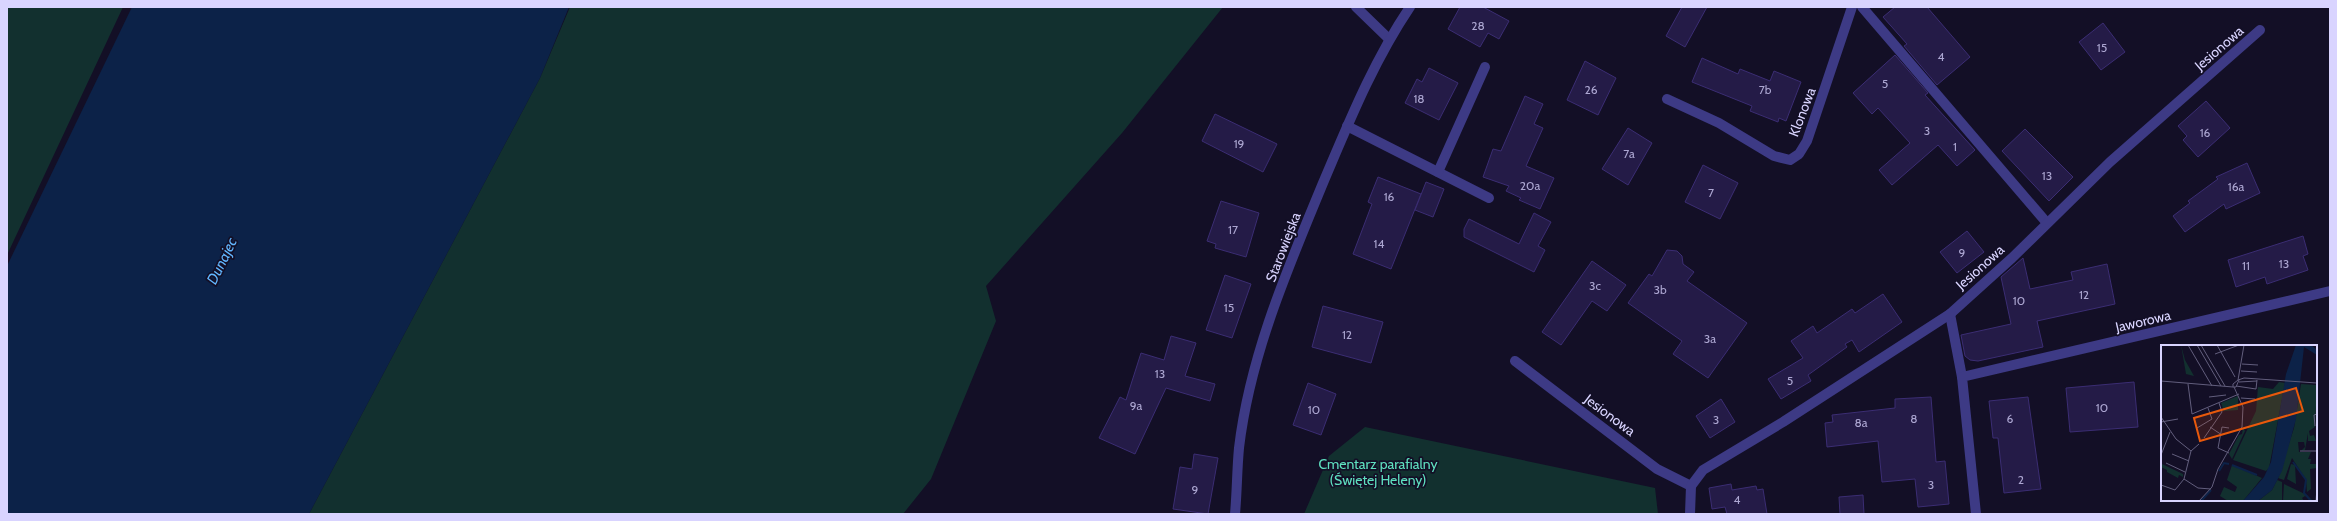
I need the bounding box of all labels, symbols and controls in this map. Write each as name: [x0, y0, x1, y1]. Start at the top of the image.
house number: 28: [1471, 18, 1485, 33]
street label: Jesionowa: [2190, 22, 2247, 75]
house number: 15: [2097, 40, 2107, 55]
house number: 4: [1938, 49, 1945, 64]
house number: 5: [1882, 76, 1888, 91]
house number: 26: [1584, 82, 1598, 97]
house number: 7b: [1759, 82, 1772, 97]
street label: Klonowa: [1784, 85, 1820, 139]
house number: 18: [1413, 91, 1425, 106]
house number: 3: [1924, 123, 1930, 138]
house number: 16: [2200, 125, 2211, 140]
house number: 19: [1234, 136, 1245, 151]
house number: 1: [1953, 139, 1957, 154]
house number: 7a: [1623, 146, 1635, 161]
house number: 13: [2042, 168, 2052, 183]
house number: 20a: [1520, 178, 1540, 193]
house number: 16a: [2228, 179, 2244, 194]
house number: 7: [1708, 185, 1714, 200]
house number: 16: [1384, 189, 1395, 204]
street label: Starowiejska: [1261, 209, 1305, 284]
house number: 17: [1228, 222, 1238, 237]
water label: Dunajec: [203, 234, 241, 287]
house number: 14: [1374, 236, 1384, 251]
street label: Jesionowa: [1951, 240, 2008, 294]
house number: 9: [1959, 245, 1966, 260]
house number: 13: [2279, 256, 2289, 271]
house number: 11: [2242, 258, 2250, 273]
house number: 3c: [1589, 278, 1602, 293]
house number: 3b: [1653, 282, 1667, 297]
house number: 12: [2079, 287, 2089, 302]
house number: 10: [2013, 293, 2025, 308]
house number: 15: [1224, 300, 1234, 315]
street label: Jaworowa: [2113, 306, 2173, 336]
house number: 12: [1342, 327, 1352, 342]
house number: 3a: [1704, 331, 1716, 346]
inset map: [2161, 345, 2317, 501]
house number: 13: [1155, 366, 1165, 381]
house number: 5: [1787, 373, 1793, 388]
street label: Jesionowa: [1580, 389, 1639, 440]
house number: 9a: [1130, 398, 1143, 413]
house number: 10: [2096, 400, 2108, 415]
house number: 10: [1308, 402, 1320, 417]
house number: 8: [1910, 411, 1918, 426]
house number: 6: [2007, 411, 2014, 426]
house number: 3: [1713, 412, 1719, 427]
house number: 8a: [1854, 415, 1868, 430]
park label: Cmentarz parafialny (Świętej Heleny): [1318, 455, 1438, 489]
house number: 2: [2018, 472, 2024, 487]
house number: 3: [1928, 477, 1934, 492]
house number: 9: [1192, 482, 1199, 497]
house number: 4: [1734, 492, 1741, 507]

